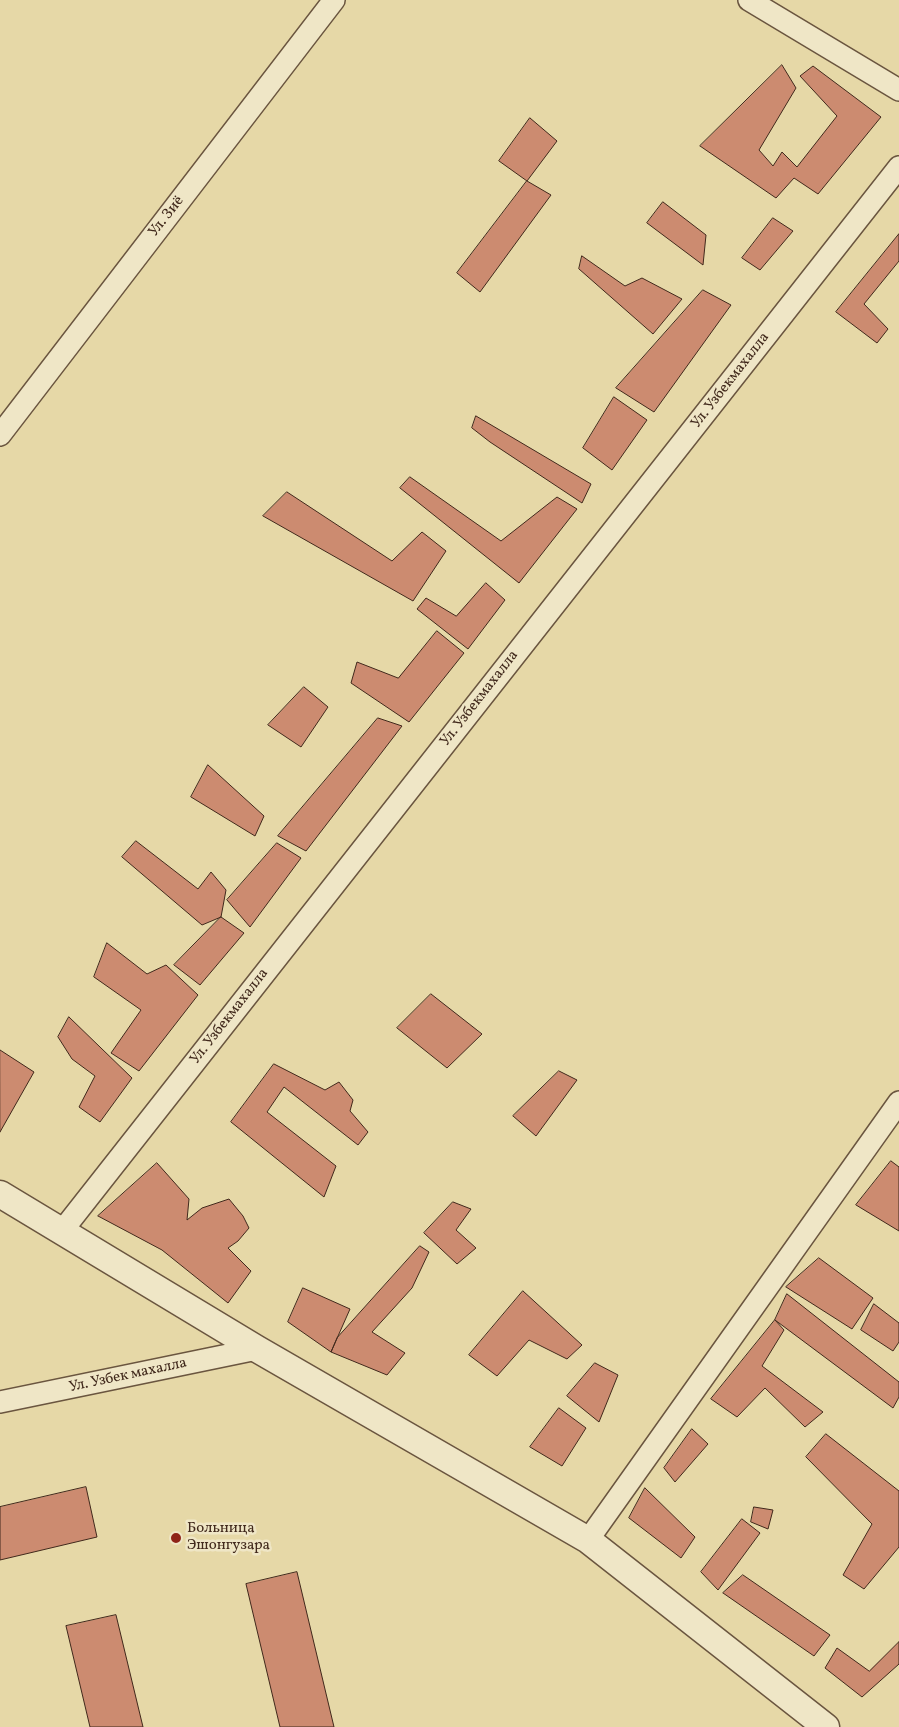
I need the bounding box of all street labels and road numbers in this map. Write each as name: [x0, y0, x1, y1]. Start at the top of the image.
street label: Ул. Зиё: [145, 193, 189, 241]
street label: Ул. Узбекмахалла: [688, 329, 774, 433]
street label: Ул. Узбекмахалла: [437, 647, 523, 751]
street label: Ул. Узбекмахалла: [187, 965, 273, 1069]
street label: Ул. Узбек махалла: [67, 1355, 189, 1397]

